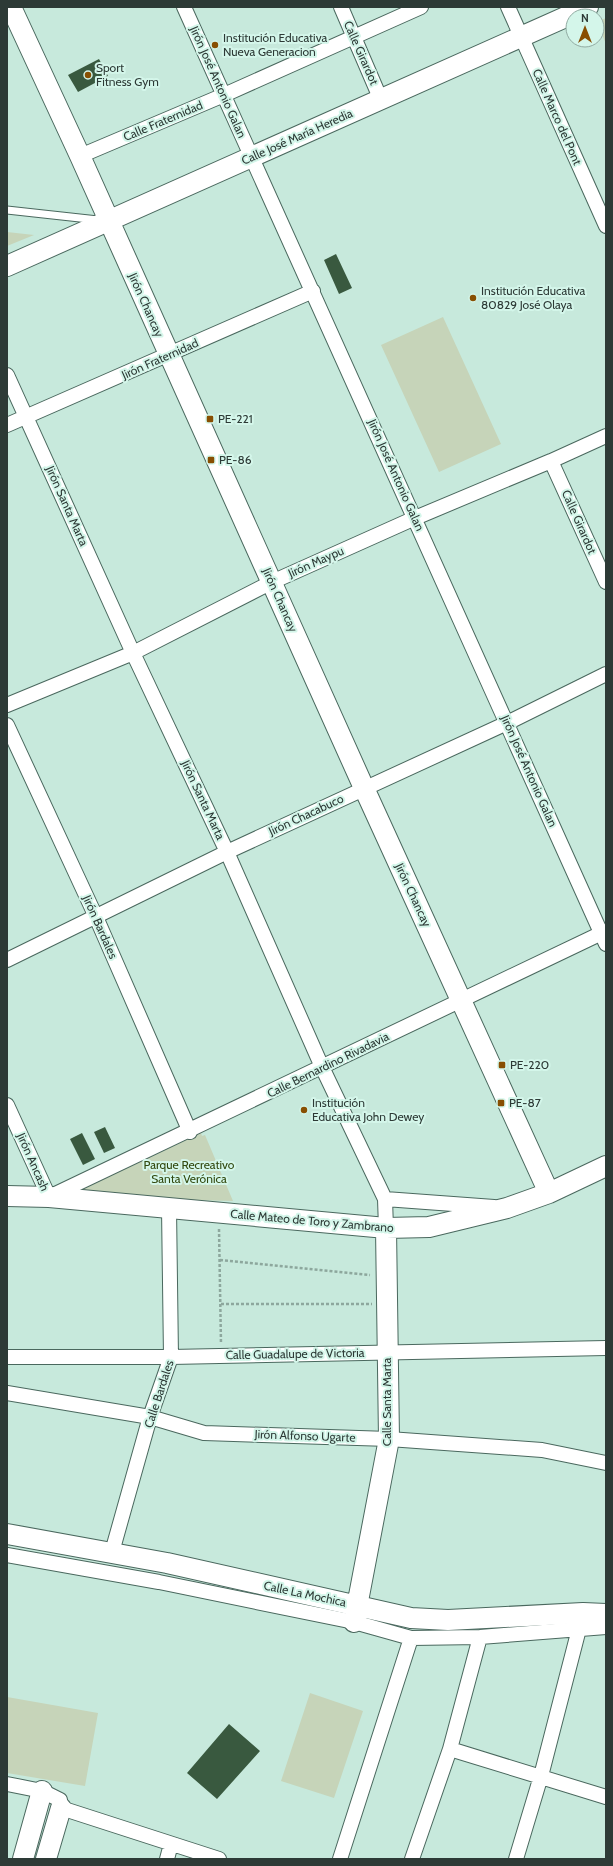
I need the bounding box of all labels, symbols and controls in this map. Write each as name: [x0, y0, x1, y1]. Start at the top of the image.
north arrow: [565, 8, 605, 48]
text: N: [581, 11, 589, 25]
street label: Calle Girardot: [341, 18, 382, 87]
street label: Jirón José Antonio Galan: [187, 23, 250, 140]
place label: Institución Educativa Nueva Generacion: [223, 30, 327, 59]
marker: Institución Educativa Nueva Generacion: [210, 40, 220, 50]
place label: Sport Fitness Gym: [96, 60, 159, 89]
street label: Calle Marco del Pont: [530, 66, 585, 167]
marker: Sport Fitness Gym: [83, 70, 93, 80]
street label: Calle Fraternidad: [121, 97, 205, 144]
street label: Calle José María Heredia: [239, 105, 355, 168]
street label: Jirón Chancay: [125, 270, 167, 339]
place label: Institución Educativa 80829 José Olaya: [481, 283, 585, 312]
marker: Institución Educativa 80829 José Olaya: [468, 293, 478, 303]
street label: Jirón Fraternidad: [118, 335, 201, 383]
place label: PE-221: [218, 411, 253, 426]
marker: PE-221: [205, 414, 215, 424]
street label: Jirón José Antonio Galan: [365, 416, 428, 533]
place label: PE-86: [219, 452, 252, 467]
marker: PE-86: [206, 455, 216, 465]
street label: Jirón Santa Marta: [43, 463, 92, 548]
street label: Calle Girardot: [559, 487, 600, 556]
street label: Jirón Maypu: [285, 543, 346, 581]
street label: Jirón Chancay: [259, 565, 301, 634]
street label: Jirón José Antonio Galan: [498, 712, 561, 829]
street label: Jirón Santa Marta: [178, 757, 229, 842]
street label: Jirón Chacabuco: [265, 790, 346, 839]
street label: Jirón Chancay: [392, 860, 435, 929]
street label: Jirón Bardales: [79, 892, 121, 961]
street label: Calle Bernardino Rivadavia: [264, 1028, 391, 1101]
place label: PE-220: [510, 1057, 549, 1072]
marker: PE-220: [497, 1060, 507, 1070]
place label: Institución Educativa John Dewey: [312, 1095, 424, 1124]
place label: PE-87: [509, 1095, 541, 1110]
marker: PE-87: [496, 1098, 506, 1108]
marker: Institución Educativa John Dewey: [299, 1105, 309, 1115]
street label: Jirón Ancash: [14, 1130, 53, 1193]
park label: Parque Recreativo Santa Verónica: [144, 1157, 235, 1186]
street label: Calle Mateo de Toro y Zambrano: [230, 1206, 395, 1235]
street label: Calle Guadalupe de Victoria: [226, 1345, 365, 1362]
street label: Calle Bardales: [141, 1358, 177, 1430]
street label: Calle Santa Marta: [379, 1358, 394, 1446]
street label: Jirón Alfonso Ugarte: [253, 1426, 356, 1445]
street label: Calle La Mochica: [262, 1577, 348, 1610]

